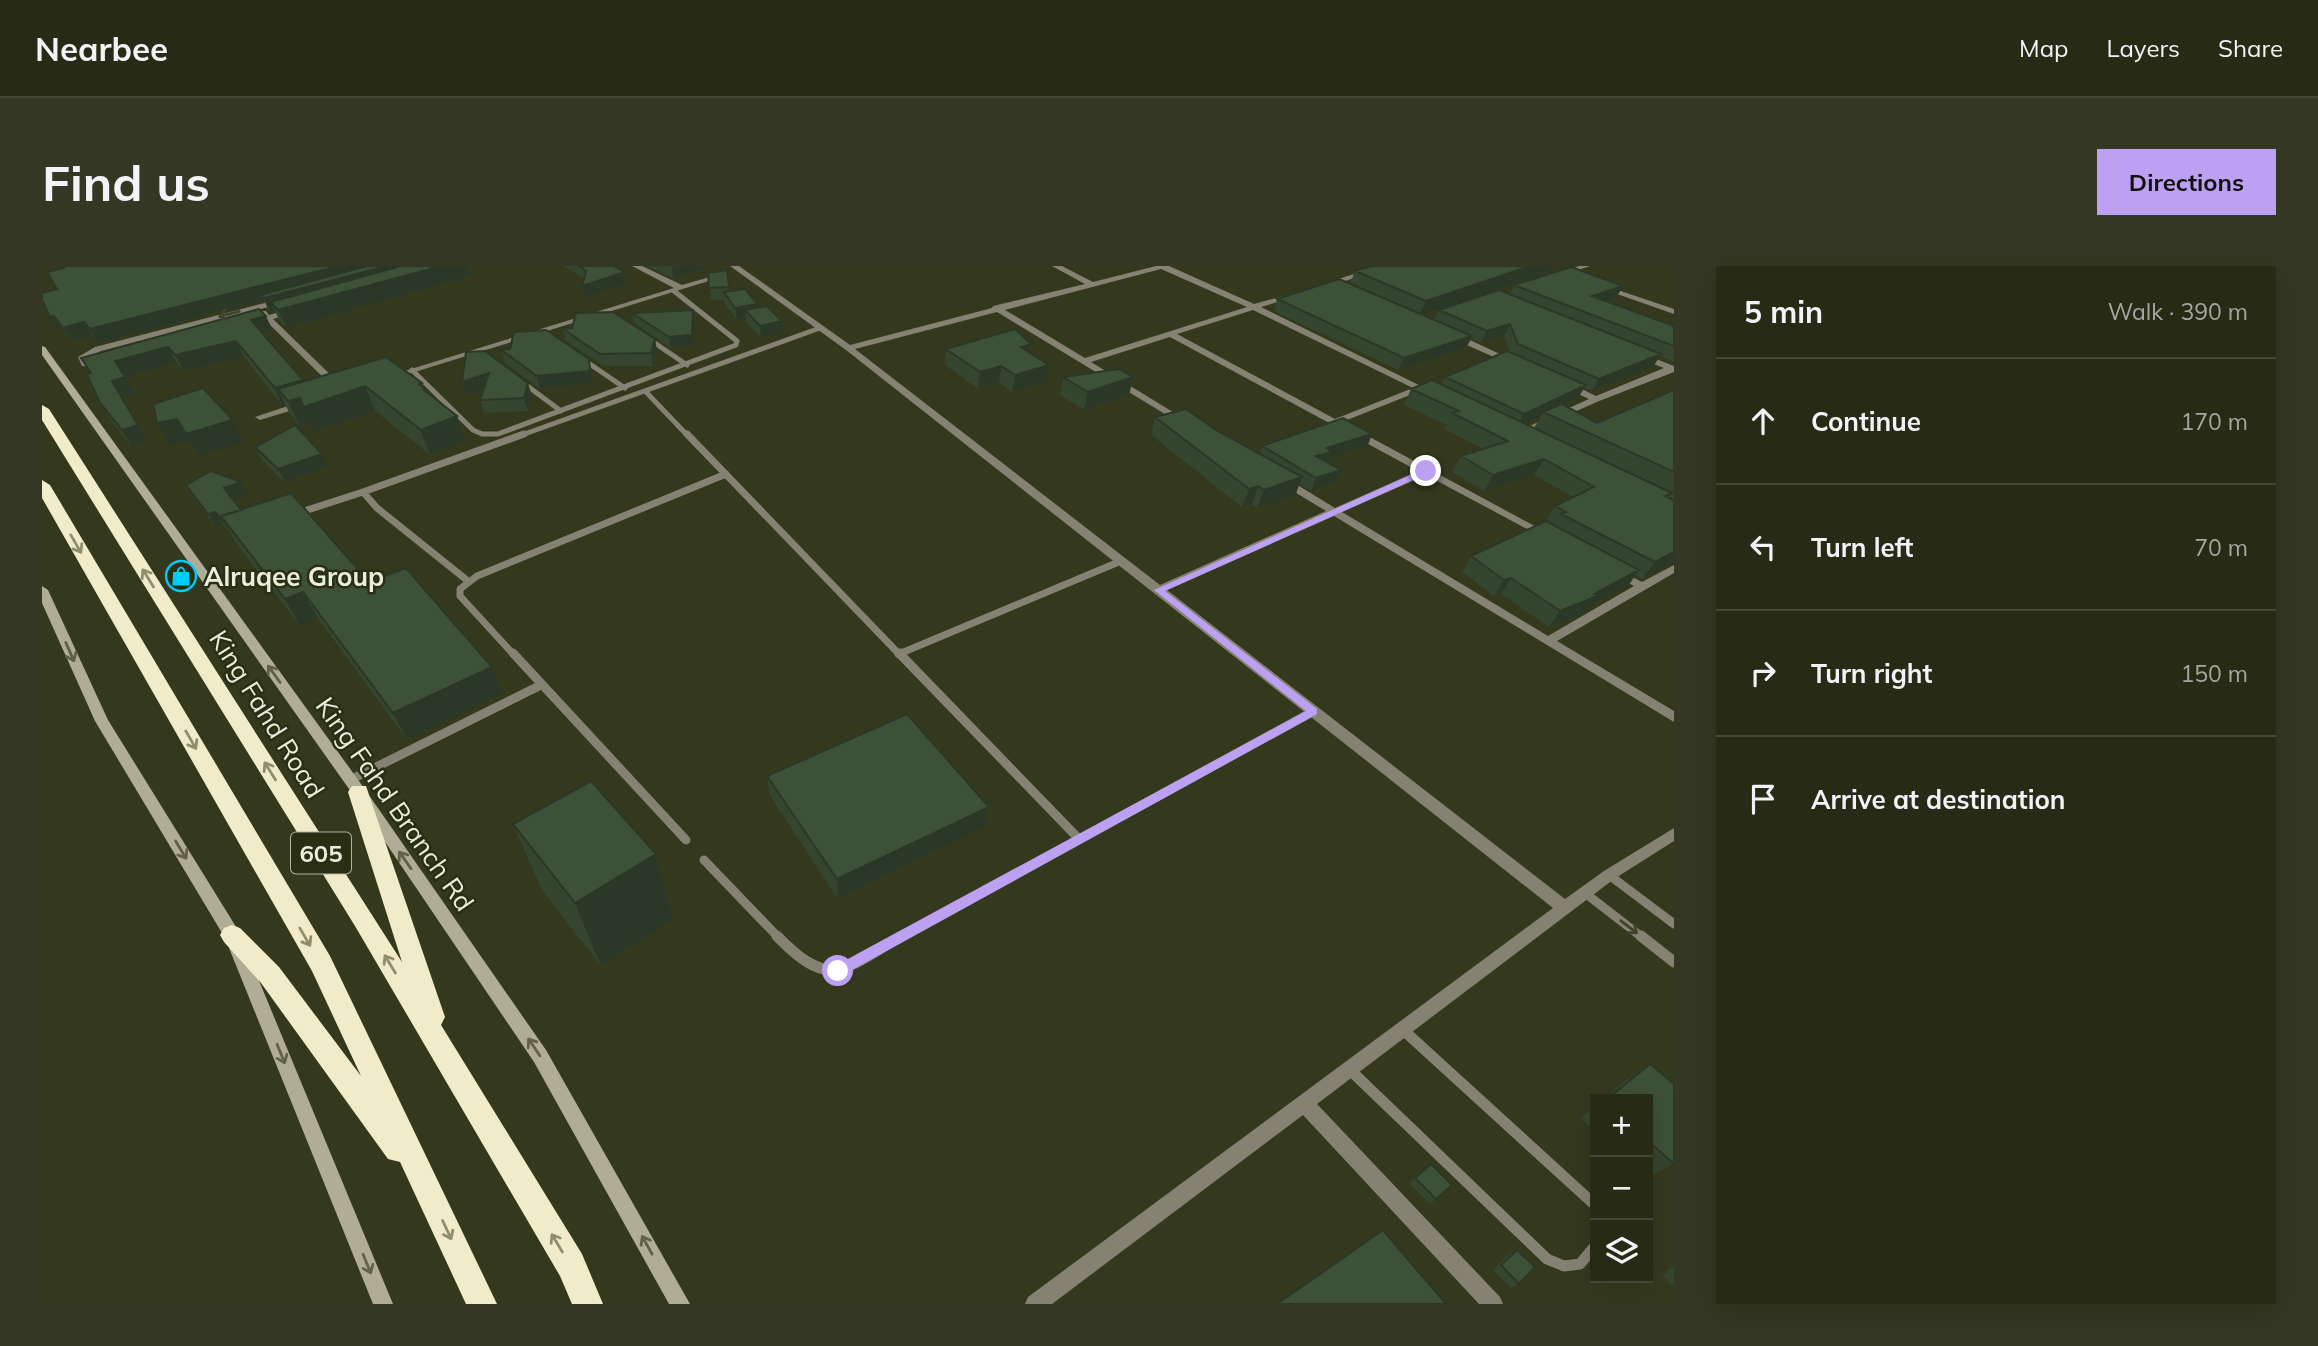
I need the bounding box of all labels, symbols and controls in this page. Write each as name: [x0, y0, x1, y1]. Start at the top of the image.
text: Nearbee: [35, 28, 168, 69]
text: Map: [2019, 33, 2068, 63]
text: Layers: [2106, 33, 2180, 63]
text: Share: [2218, 33, 2283, 63]
button: Directions: [2097, 149, 2276, 215]
text: Find us: [42, 152, 210, 213]
text: 5 min: [1744, 293, 1823, 331]
text: Walk · 390 m: [2108, 297, 2248, 326]
one-way arrow: [218, 309, 240, 322]
icon: ahead: [1744, 402, 1782, 440]
text: Continue: [1811, 405, 1921, 438]
text: 170 m: [2180, 407, 2248, 436]
route end: [1410, 455, 1441, 486]
icon: left: [1744, 528, 1782, 566]
text: Turn left: [1811, 531, 1913, 564]
one-way arrow: [69, 533, 83, 553]
text: 70 m: [2194, 533, 2248, 562]
shop icon: Alruqee Group: [164, 559, 198, 593]
place label: Alruqee Group: [204, 560, 384, 593]
one-way arrow: [141, 569, 155, 589]
street label: King Fahd Road: [202, 624, 332, 804]
one-way arrow: [64, 641, 77, 662]
icon: right: [1744, 654, 1782, 692]
text: Turn right: [1811, 657, 1932, 690]
text: 150 m: [2180, 659, 2248, 688]
one-way arrow: [267, 665, 281, 684]
street label: King Fahd Branch Rd: [309, 691, 481, 917]
one-way arrow: [184, 730, 198, 750]
one-way arrow: [262, 762, 277, 781]
icon: arrive: [1744, 780, 1782, 818]
text: Arrive at destination: [1811, 783, 2066, 816]
road number: 605: [291, 832, 351, 874]
one-way arrow: [174, 840, 188, 860]
one-way arrow: [398, 851, 412, 870]
one-way arrow: [1620, 920, 1638, 935]
one-way arrow: [298, 927, 312, 947]
one-way arrow: [382, 955, 396, 975]
route start: [822, 955, 853, 986]
one-way arrow: [527, 1038, 541, 1057]
one-way arrow: [275, 1042, 288, 1064]
map controls: [1590, 1094, 1653, 1283]
button: +: [1590, 1094, 1653, 1157]
button: −: [1590, 1157, 1653, 1220]
one-way arrow: [441, 1219, 454, 1240]
button: layers: [1590, 1220, 1653, 1283]
one-way arrow: [550, 1234, 564, 1254]
one-way arrow: [640, 1235, 654, 1255]
one-way arrow: [361, 1253, 374, 1275]

